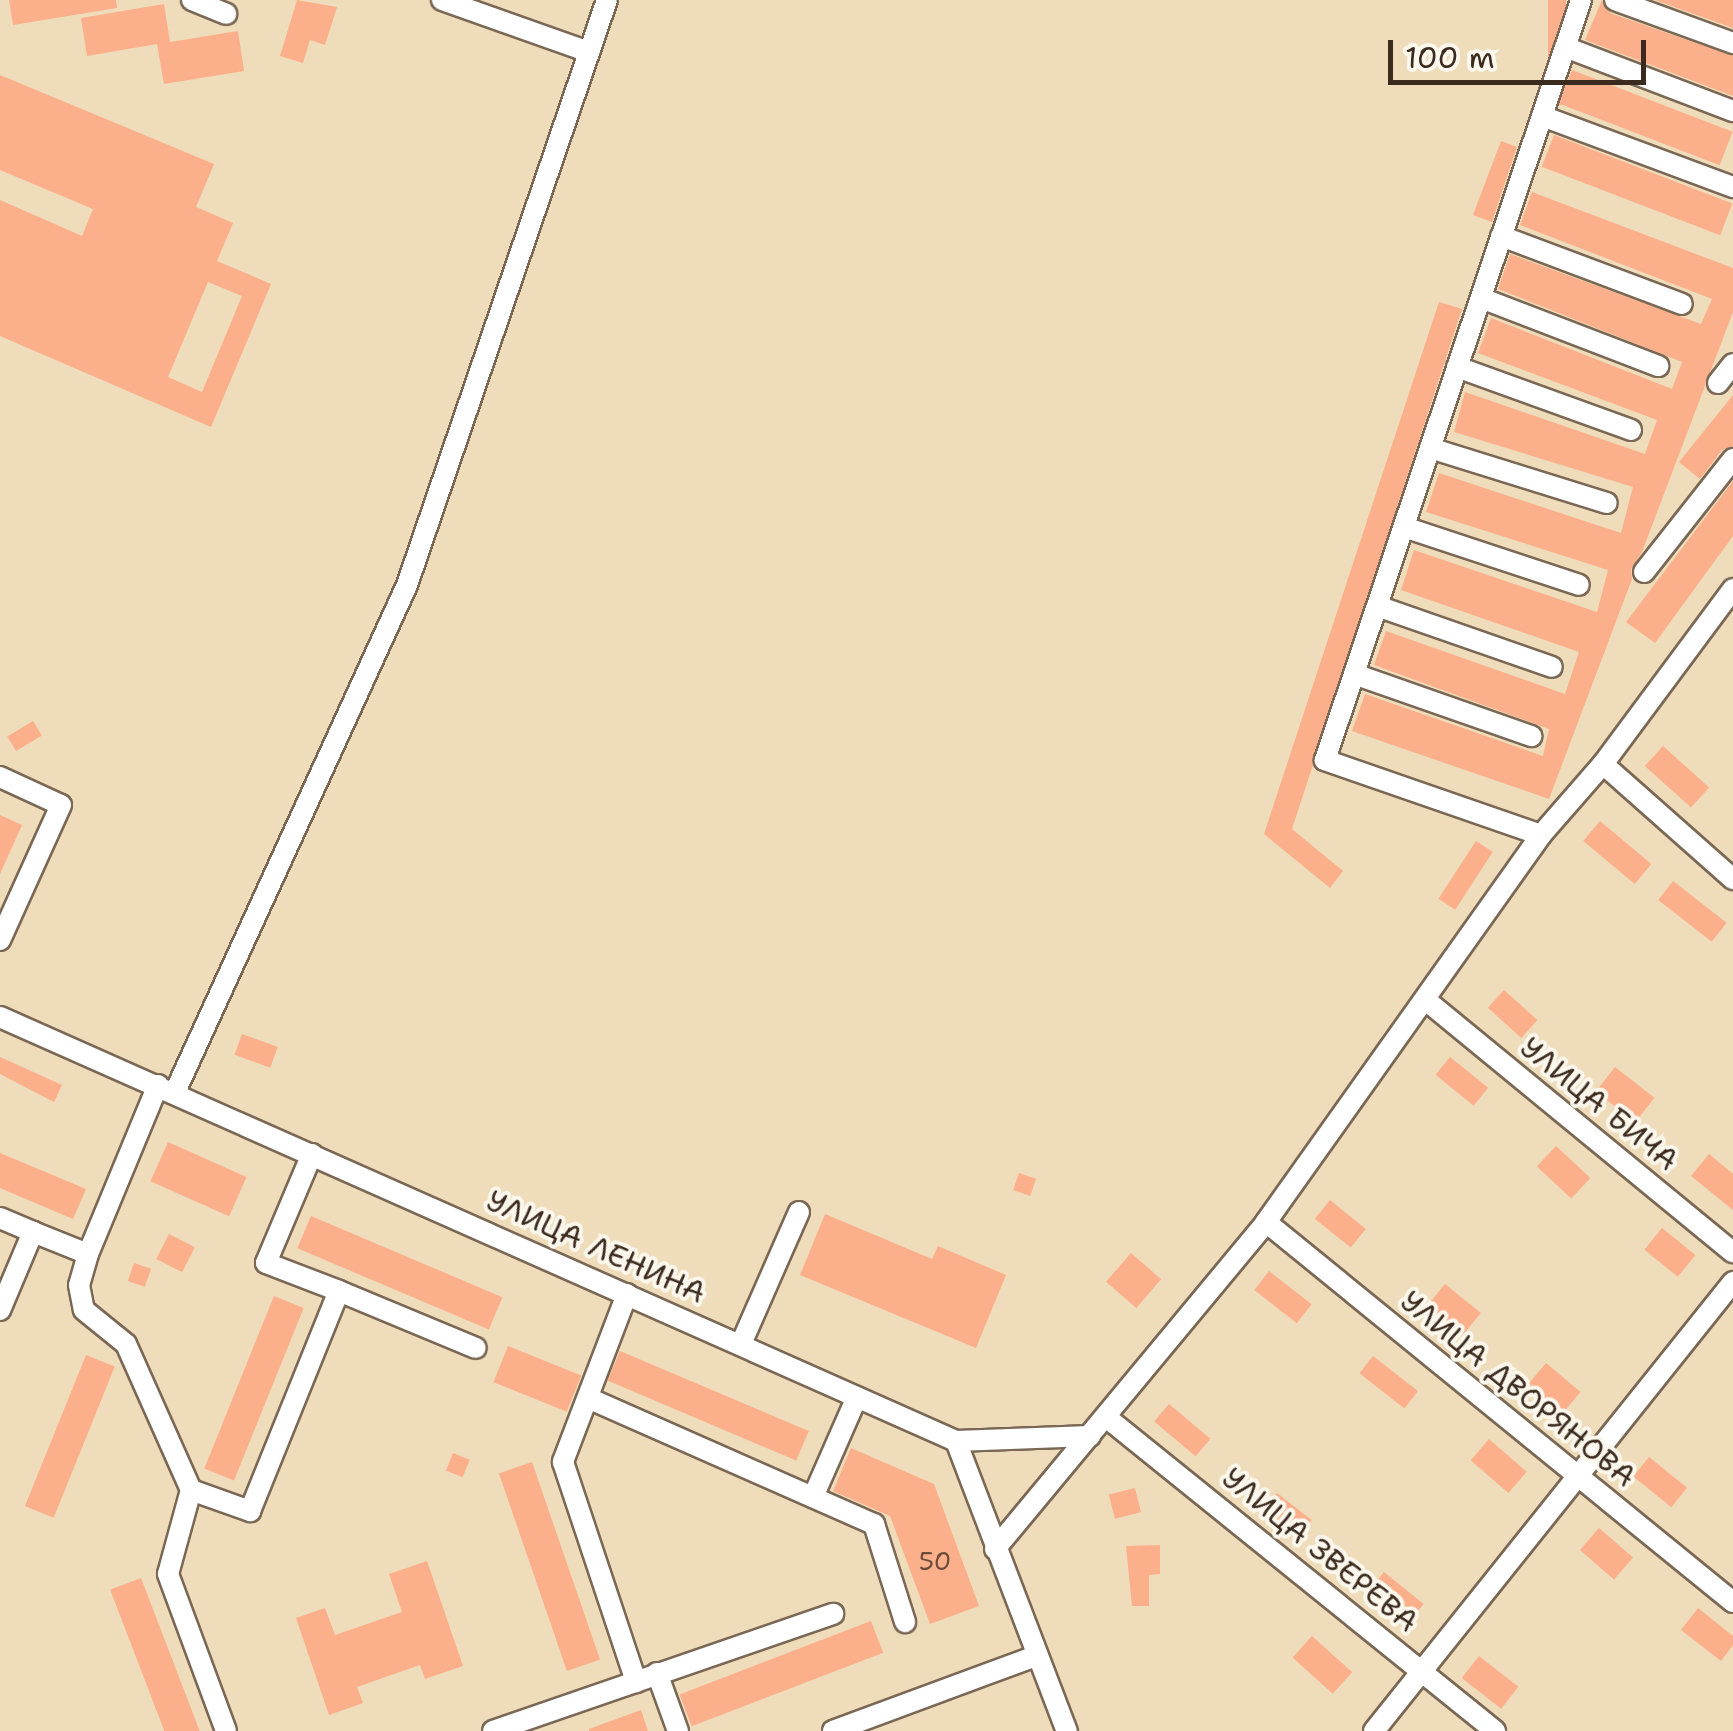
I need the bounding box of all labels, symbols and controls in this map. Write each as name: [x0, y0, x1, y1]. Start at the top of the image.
scale bar: [1393, 20, 1650, 82]
text: 100 m: [1405, 37, 1495, 78]
street label: УЛИЦА БИЧА: [1513, 1029, 1685, 1179]
street label: УЛИЦА ЛЕНИНА: [481, 1183, 711, 1311]
street label: УЛИЦА ДВОРЯНОВА: [1393, 1283, 1643, 1495]
street label: УЛИЦА ЗВЕРЕВА: [1215, 1460, 1425, 1640]
house number: 50: [919, 1546, 951, 1576]

